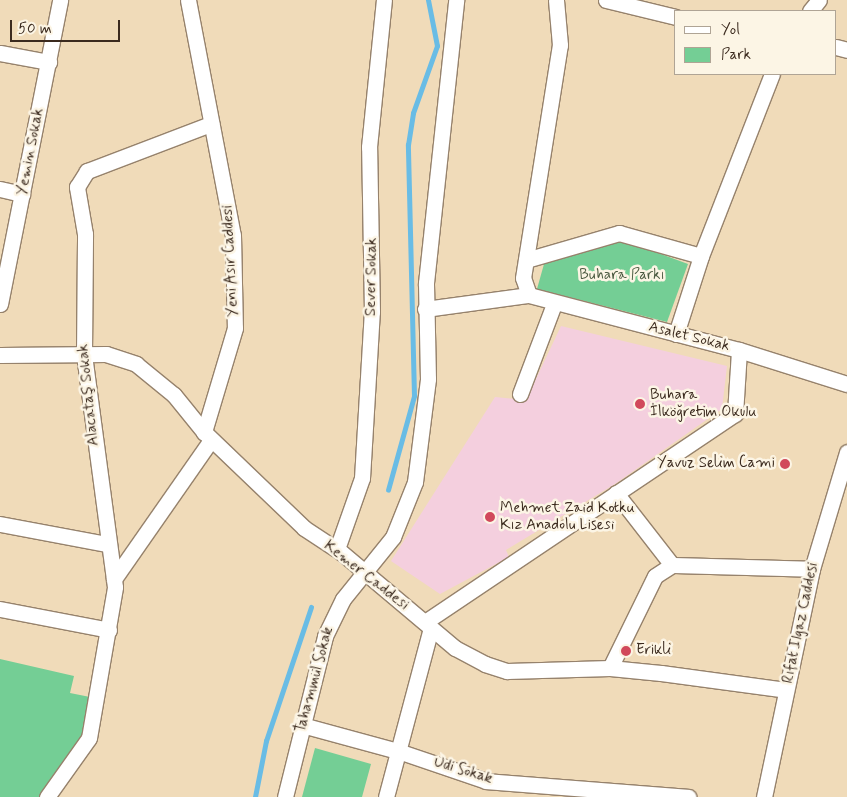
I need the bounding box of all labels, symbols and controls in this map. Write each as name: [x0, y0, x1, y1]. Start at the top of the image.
scale bar: [12, 10, 122, 42]
legend: [674, 10, 837, 75]
text: 50 m: [18, 19, 52, 39]
text: Yol: [721, 20, 740, 40]
text: Park: [721, 45, 751, 65]
street label: Yemin Sokak: [14, 107, 48, 197]
street label: Yeni Asır Caddesi: [219, 203, 243, 319]
street label: Sever Sokak: [362, 237, 382, 317]
park label: Buhara Parkı: [579, 267, 665, 285]
street label: Asalet Sokak: [647, 318, 731, 356]
street label: Alacataş Sokak: [75, 343, 103, 447]
place label: Buhara İlköğretim Okulu: [650, 386, 756, 421]
marker: Buhara İlköğretim Okulu: [634, 398, 646, 410]
place label: Yavuz Selim Cami: [657, 455, 775, 473]
marker: Yavuz Selim Cami: [779, 458, 791, 470]
place label: Mehmet Zaid Kotku Kız Anadolu Lisesi: [500, 499, 633, 534]
marker: Mehmet Zaid Kotku Kız Anadolu Lisesi: [484, 511, 496, 523]
street label: Kemer Caddesi: [321, 538, 411, 614]
street label: Rıfat Ilgaz Caddesi: [779, 560, 823, 686]
street label: Tahammül Sokak: [292, 624, 338, 736]
place label: Erikli: [636, 642, 671, 660]
marker: Erikli: [620, 645, 632, 657]
street label: Udi Sokak: [431, 753, 495, 789]

